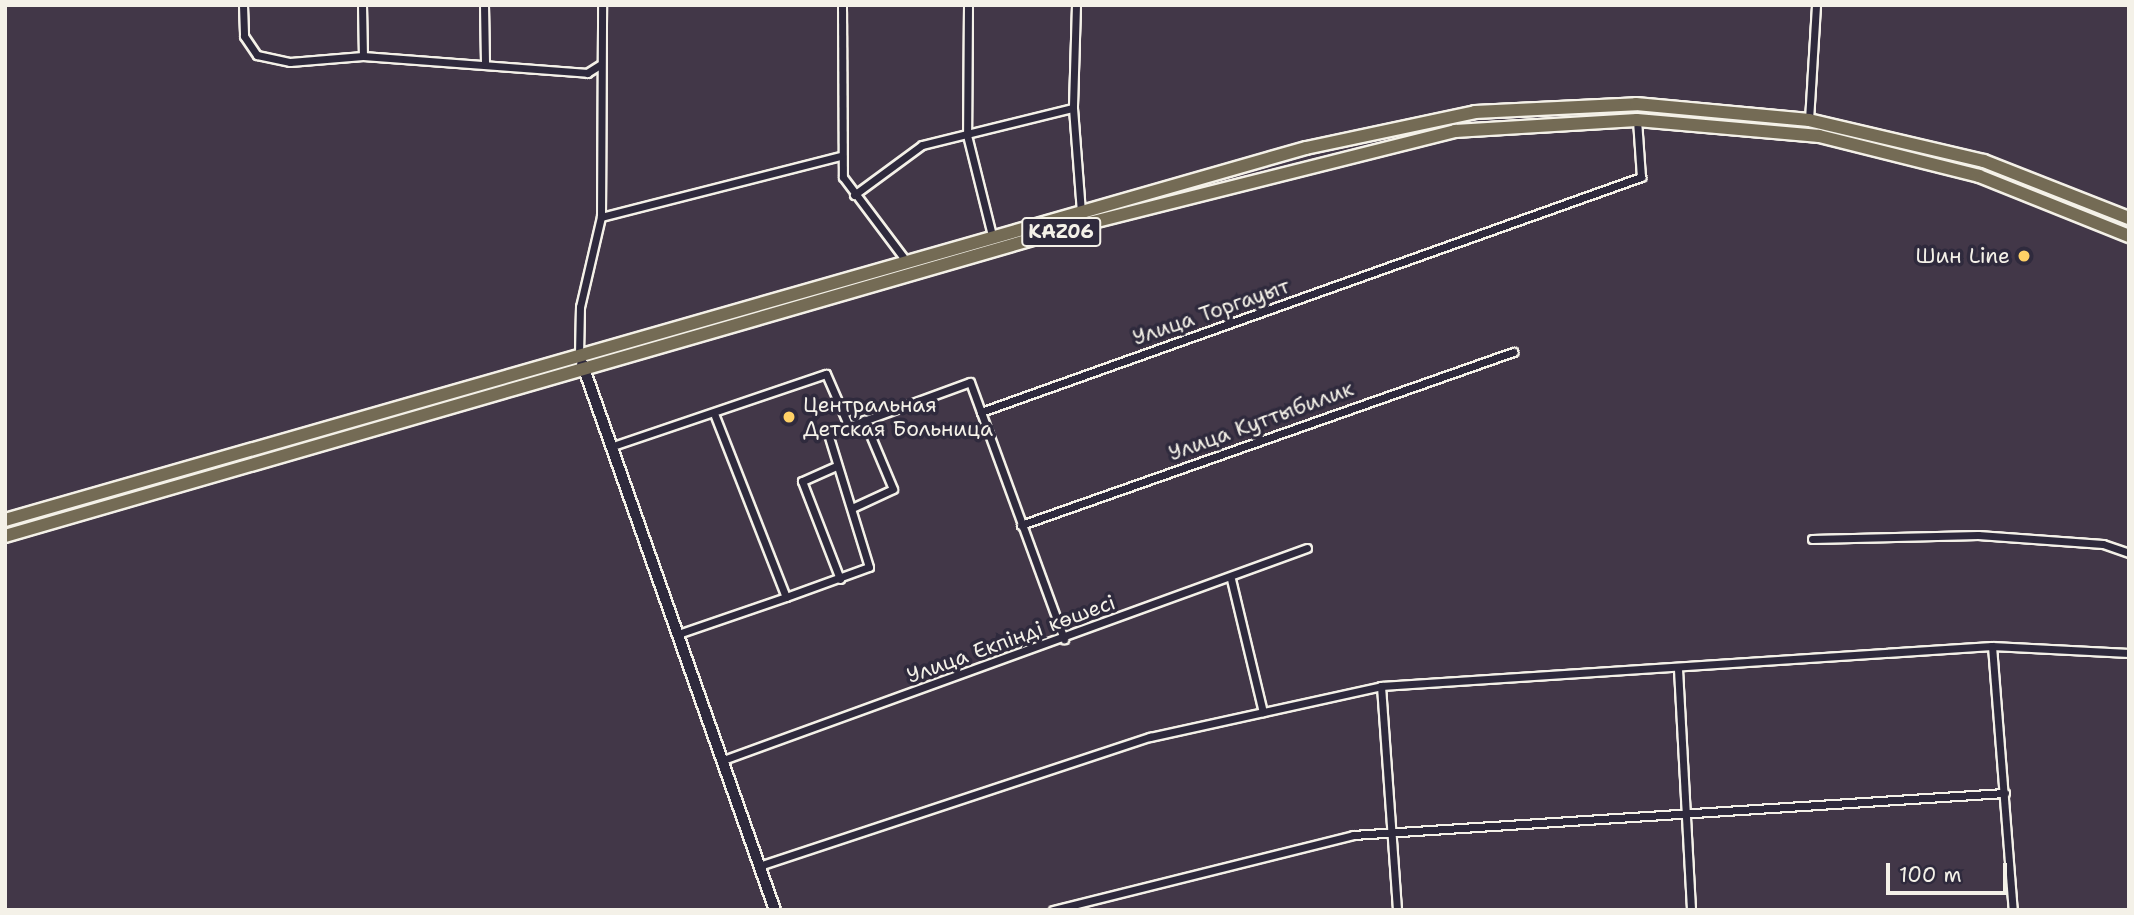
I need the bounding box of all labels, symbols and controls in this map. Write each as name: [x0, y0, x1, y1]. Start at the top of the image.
road number: KАZ06: [1021, 216, 1101, 248]
place label: Шин Line: [1916, 243, 2010, 269]
marker: Шин Line: [2016, 248, 2032, 264]
street label: Улица Торгауыт: [1129, 273, 1293, 351]
street label: Улица Куттыбилик: [1165, 376, 1357, 466]
place label: Центральная Детская Больница: [803, 392, 993, 442]
marker: Центральная Детская Больница: [781, 409, 797, 425]
street label: Улица Екпінді көшесі: [903, 590, 1119, 688]
scale bar: [1889, 848, 2010, 892]
text: 100 m: [1899, 861, 1962, 889]

